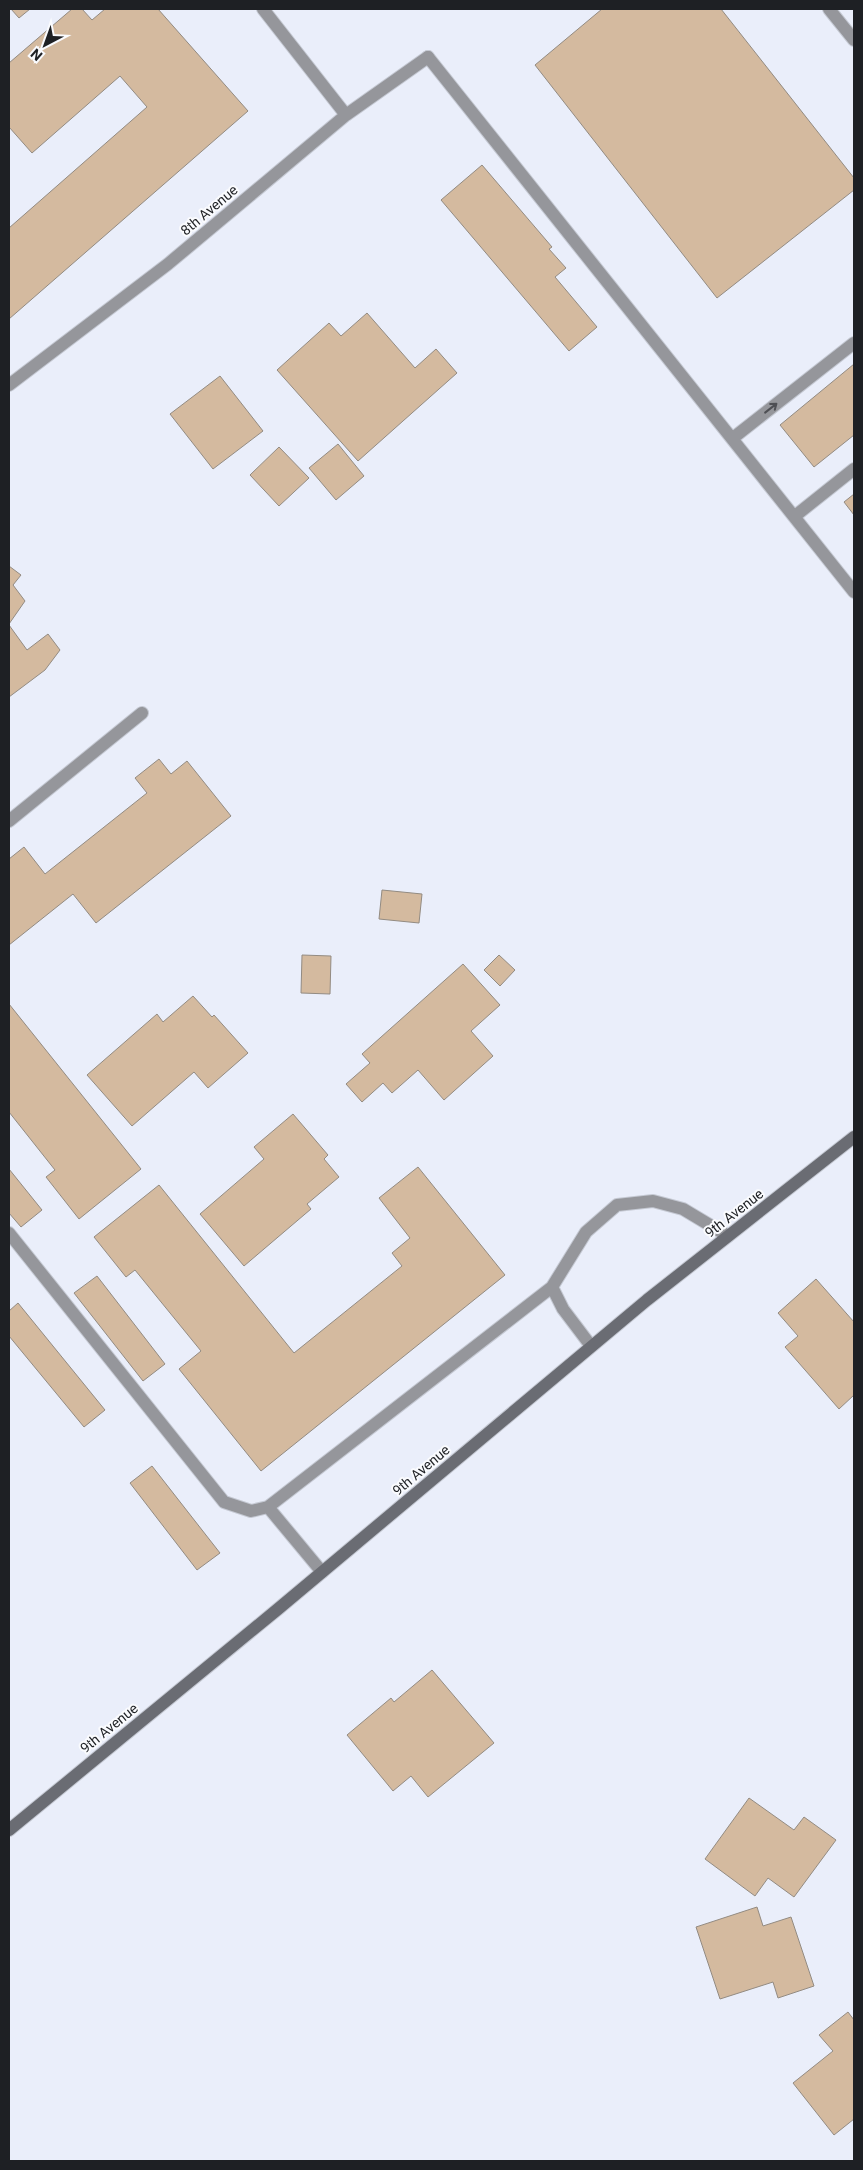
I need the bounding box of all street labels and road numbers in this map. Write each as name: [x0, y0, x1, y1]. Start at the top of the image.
street label: 8th Avenue: [177, 182, 241, 238]
street label: 9th Avenue: [702, 1185, 766, 1241]
street label: 9th Avenue: [389, 1442, 453, 1498]
street label: 9th Avenue: [77, 1700, 141, 1756]

